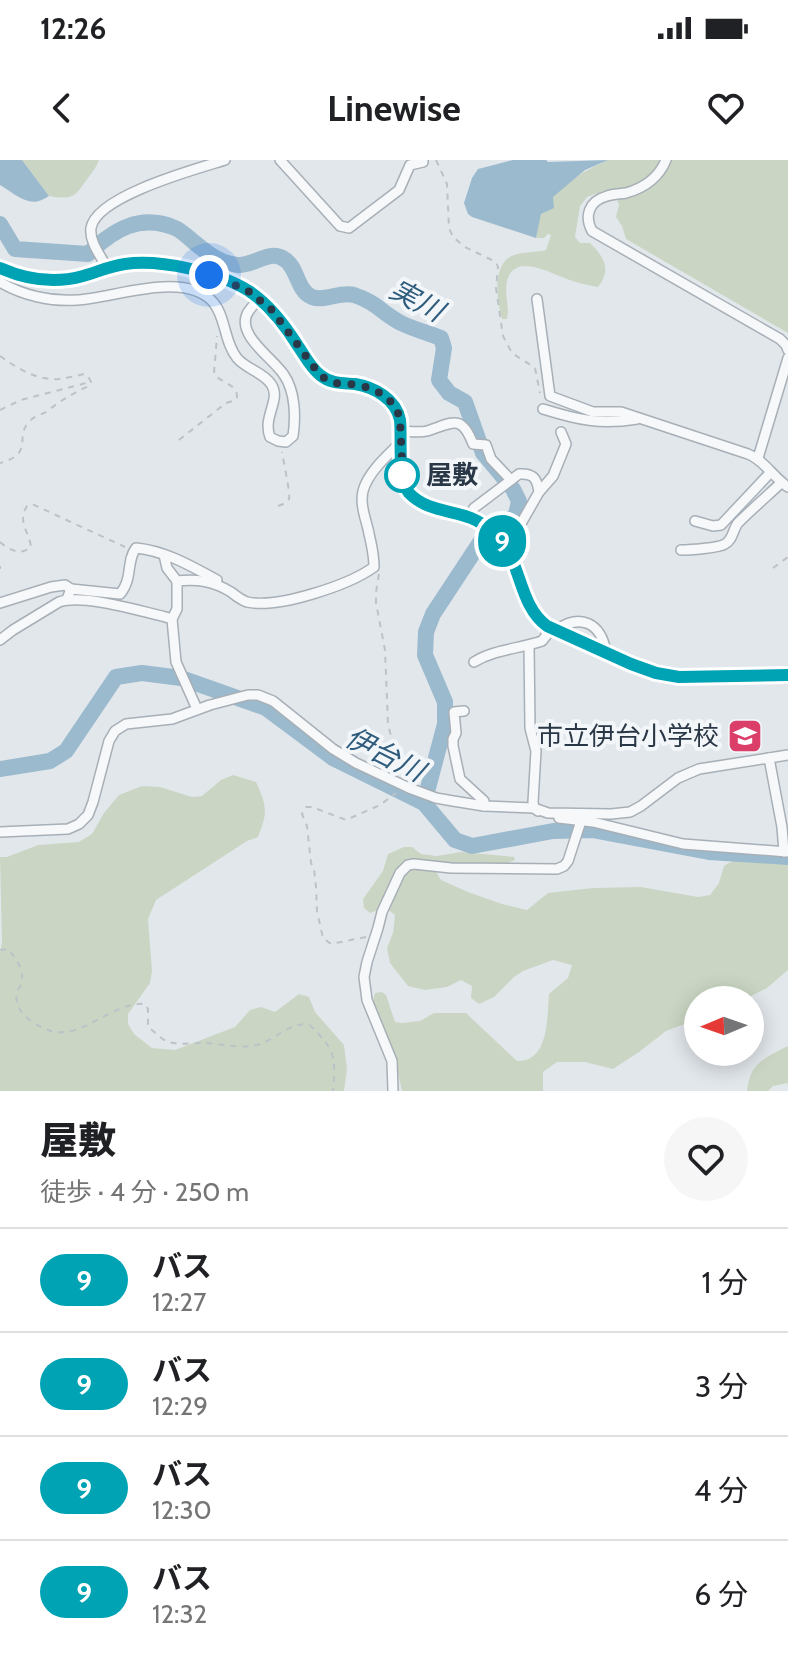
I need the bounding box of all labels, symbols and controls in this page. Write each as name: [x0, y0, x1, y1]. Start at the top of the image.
text: 12:26: [40, 10, 106, 47]
icon: back: [40, 86, 84, 130]
text: Linewise: [327, 86, 461, 130]
icon: heart: [704, 86, 748, 130]
your location: [189, 255, 229, 295]
water label: 実川: [384, 272, 452, 330]
marker: 屋敷: [385, 458, 419, 492]
place label: 屋敷: [426, 459, 478, 491]
line badge: 9: [476, 515, 528, 567]
text: 9: [494, 524, 510, 558]
school or university icon: 市立伊台小学校: [726, 717, 764, 755]
water label: 伊台川: [340, 720, 433, 790]
place label: 市立伊台小学校: [537, 720, 719, 752]
north arrow: [684, 986, 764, 1066]
map controls: [684, 986, 764, 1066]
text: 屋敷: [40, 1117, 116, 1164]
button: heart: [664, 1117, 748, 1201]
text: 徒歩 · 4 分 · 250 m: [40, 1176, 249, 1208]
text: バス: [152, 1248, 212, 1285]
text: 9: [76, 1263, 92, 1297]
text: 1 分: [701, 1264, 748, 1301]
text: 12:27: [152, 1286, 206, 1318]
text: バス: [152, 1352, 212, 1389]
text: 9: [76, 1367, 92, 1401]
text: 3 分: [695, 1368, 748, 1405]
text: 12:29: [152, 1390, 208, 1422]
text: バス: [152, 1456, 212, 1493]
text: 9: [76, 1471, 92, 1505]
text: 4 分: [694, 1472, 748, 1509]
text: 12:30: [152, 1494, 212, 1526]
text: バス: [152, 1560, 212, 1597]
text: 9: [76, 1575, 92, 1609]
text: 6 分: [694, 1576, 748, 1613]
text: 12:32: [152, 1598, 207, 1630]

